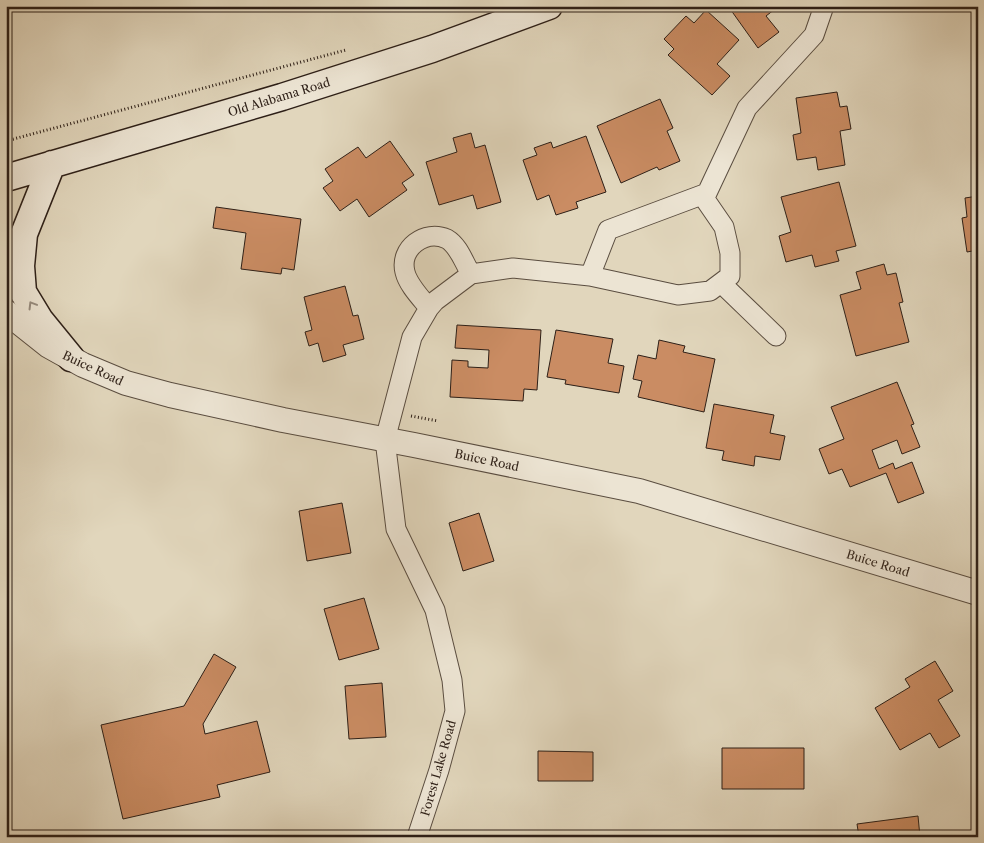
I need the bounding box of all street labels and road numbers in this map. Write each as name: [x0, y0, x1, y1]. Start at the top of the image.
street label: Old Alabama Road: [226, 74, 333, 120]
street label: Buice Road: [60, 347, 126, 389]
street label: Buice Road: [453, 446, 521, 474]
street label: Buice Road: [845, 546, 912, 580]
street label: Forest Lake Road: [417, 718, 459, 818]

